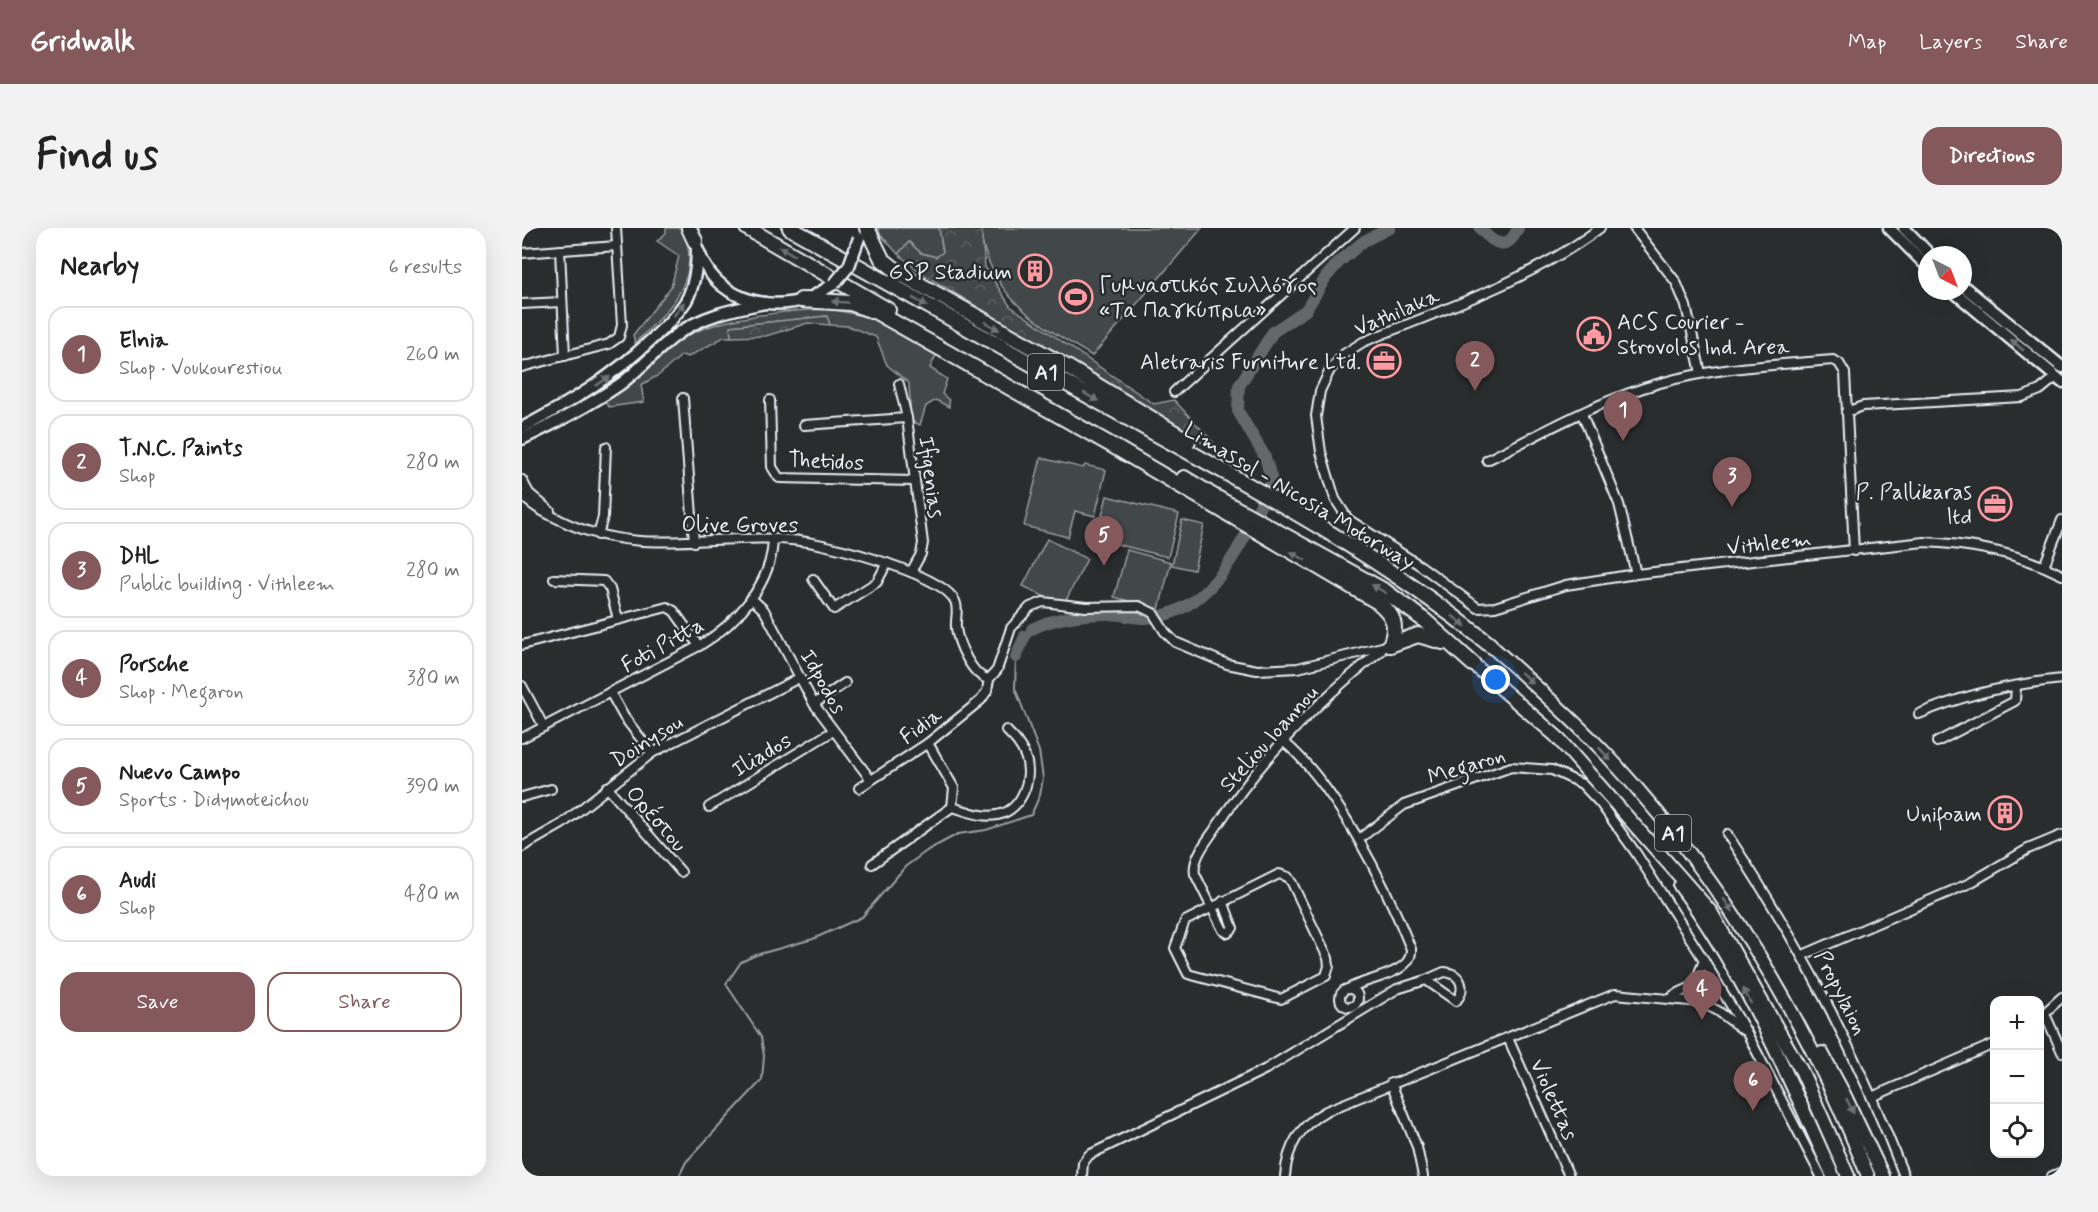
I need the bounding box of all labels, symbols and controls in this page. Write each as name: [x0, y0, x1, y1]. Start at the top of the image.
text: Gridwalk: [30, 24, 135, 61]
text: Map: [1848, 28, 1886, 56]
text: Layers: [1919, 28, 1982, 56]
text: Share: [2015, 28, 2068, 56]
button: Directions: [1922, 127, 2062, 185]
text: Find us: [36, 129, 158, 184]
one-way arrow: [779, 246, 795, 257]
north arrow: [1918, 246, 1972, 300]
text: Nearby: [60, 250, 139, 284]
building icon: GSP Stadium: [1017, 253, 1053, 289]
text: 6 results: [389, 254, 462, 281]
place label: GSP Stadium: [888, 259, 1012, 287]
place label: Γυμναστικός Συλλόγος «Τα Παγκύπρια»: [1099, 272, 1317, 325]
sports icon: Γυμναστικός Συλλόγος «Τα Παγκύπρια»: [1058, 279, 1094, 315]
street label: Vathilaka: [1350, 282, 1444, 343]
one-way arrow: [830, 297, 849, 307]
one-way arrow: [912, 297, 929, 307]
one-way arrow: [673, 302, 685, 317]
place label: ACS Courier - Strovolos Ind. Area: [1617, 309, 1790, 362]
public building icon: ACS Courier - Strovolos Ind. Area: [1576, 316, 1612, 352]
one-way arrow: [984, 321, 1001, 331]
text: Elnia: [119, 327, 168, 355]
one-way arrow: [2009, 338, 2025, 351]
text: 1: [77, 341, 86, 368]
text: 260 m: [406, 341, 460, 368]
pin: 2: [1456, 342, 1494, 391]
office icon: Aletraris Furniture Ltd.: [1366, 343, 1402, 379]
place label: Aletraris Furniture Ltd.: [1140, 349, 1361, 377]
road number: A1: [1028, 354, 1064, 390]
text: Shop · Voukourestiou: [119, 355, 283, 382]
one-way arrow: [595, 376, 611, 387]
one-way arrow: [1082, 392, 1099, 402]
pin: 1: [1604, 392, 1642, 441]
street label: Limassol - Nicosia Motorway: [1178, 416, 1420, 577]
text: T.N.C. Paints: [119, 435, 242, 463]
street label: Ifigenias: [910, 435, 949, 520]
street label: Thetidos: [787, 446, 865, 478]
text: 2: [77, 449, 86, 476]
text: 280 m: [406, 449, 460, 476]
pin: 3: [1712, 458, 1752, 507]
text: Shop: [119, 463, 156, 490]
place label: P. Pallikaras ltd: [1856, 479, 1972, 532]
office icon: P. Pallikaras ltd: [1977, 486, 2013, 522]
street label: Olive Groves: [682, 512, 799, 540]
pin: 5: [1084, 516, 1124, 566]
street label: Vithleem: [1725, 526, 1813, 562]
text: DHL: [119, 543, 159, 571]
one-way arrow: [1290, 551, 1307, 561]
text: 3: [77, 557, 86, 584]
text: 280 m: [406, 557, 460, 584]
text: Public building · Vithleem: [119, 571, 335, 598]
one-way arrow: [1371, 583, 1387, 594]
street label: Foti Pitta: [617, 612, 709, 680]
one-way arrow: [1451, 614, 1467, 627]
street label: Idpodos: [793, 645, 852, 720]
text: Porsche: [119, 651, 189, 679]
text: 4: [76, 665, 87, 692]
text: 380 m: [407, 665, 460, 692]
your location: [1481, 665, 1510, 694]
one-way arrow: [1519, 671, 1534, 684]
text: Shop · Megaron: [119, 679, 244, 706]
street label: Steliou Ioannou: [1214, 680, 1325, 799]
street label: Fidia: [894, 701, 949, 751]
street label: Doinysou: [606, 709, 688, 775]
street label: Iliados: [727, 727, 797, 784]
street label: Megaron: [1424, 742, 1510, 795]
one-way arrow: [1598, 746, 1611, 761]
text: Nuevo Campo: [119, 759, 240, 787]
text: 5: [76, 773, 88, 800]
text: 390 m: [406, 773, 460, 800]
street label: Ορέστου: [619, 779, 693, 859]
text: Sports · Didymoteichou: [119, 787, 309, 814]
building icon: Unifoam: [1987, 795, 2023, 831]
place label: Unifoam: [1906, 801, 1982, 831]
road number: A1: [1655, 815, 1691, 851]
text: Audi: [119, 867, 156, 895]
text: 6: [76, 881, 87, 908]
text: 480 m: [404, 881, 460, 908]
text: Shop: [119, 895, 156, 922]
one-way arrow: [1721, 898, 1733, 913]
street label: Propylaion: [1807, 946, 1873, 1040]
pin: 4: [1682, 970, 1722, 1020]
button: Save: [60, 972, 255, 1032]
button: Share: [267, 972, 462, 1032]
one-way arrow: [1742, 988, 1752, 1005]
map controls: [1990, 996, 2044, 1158]
button: +: [1990, 996, 2044, 1050]
button: −: [1990, 1050, 2044, 1104]
street label: Violettas: [1523, 1055, 1584, 1145]
pin: 6: [1734, 1062, 1772, 1111]
one-way arrow: [1845, 1097, 1855, 1115]
button: locate: [1990, 1104, 2044, 1158]

